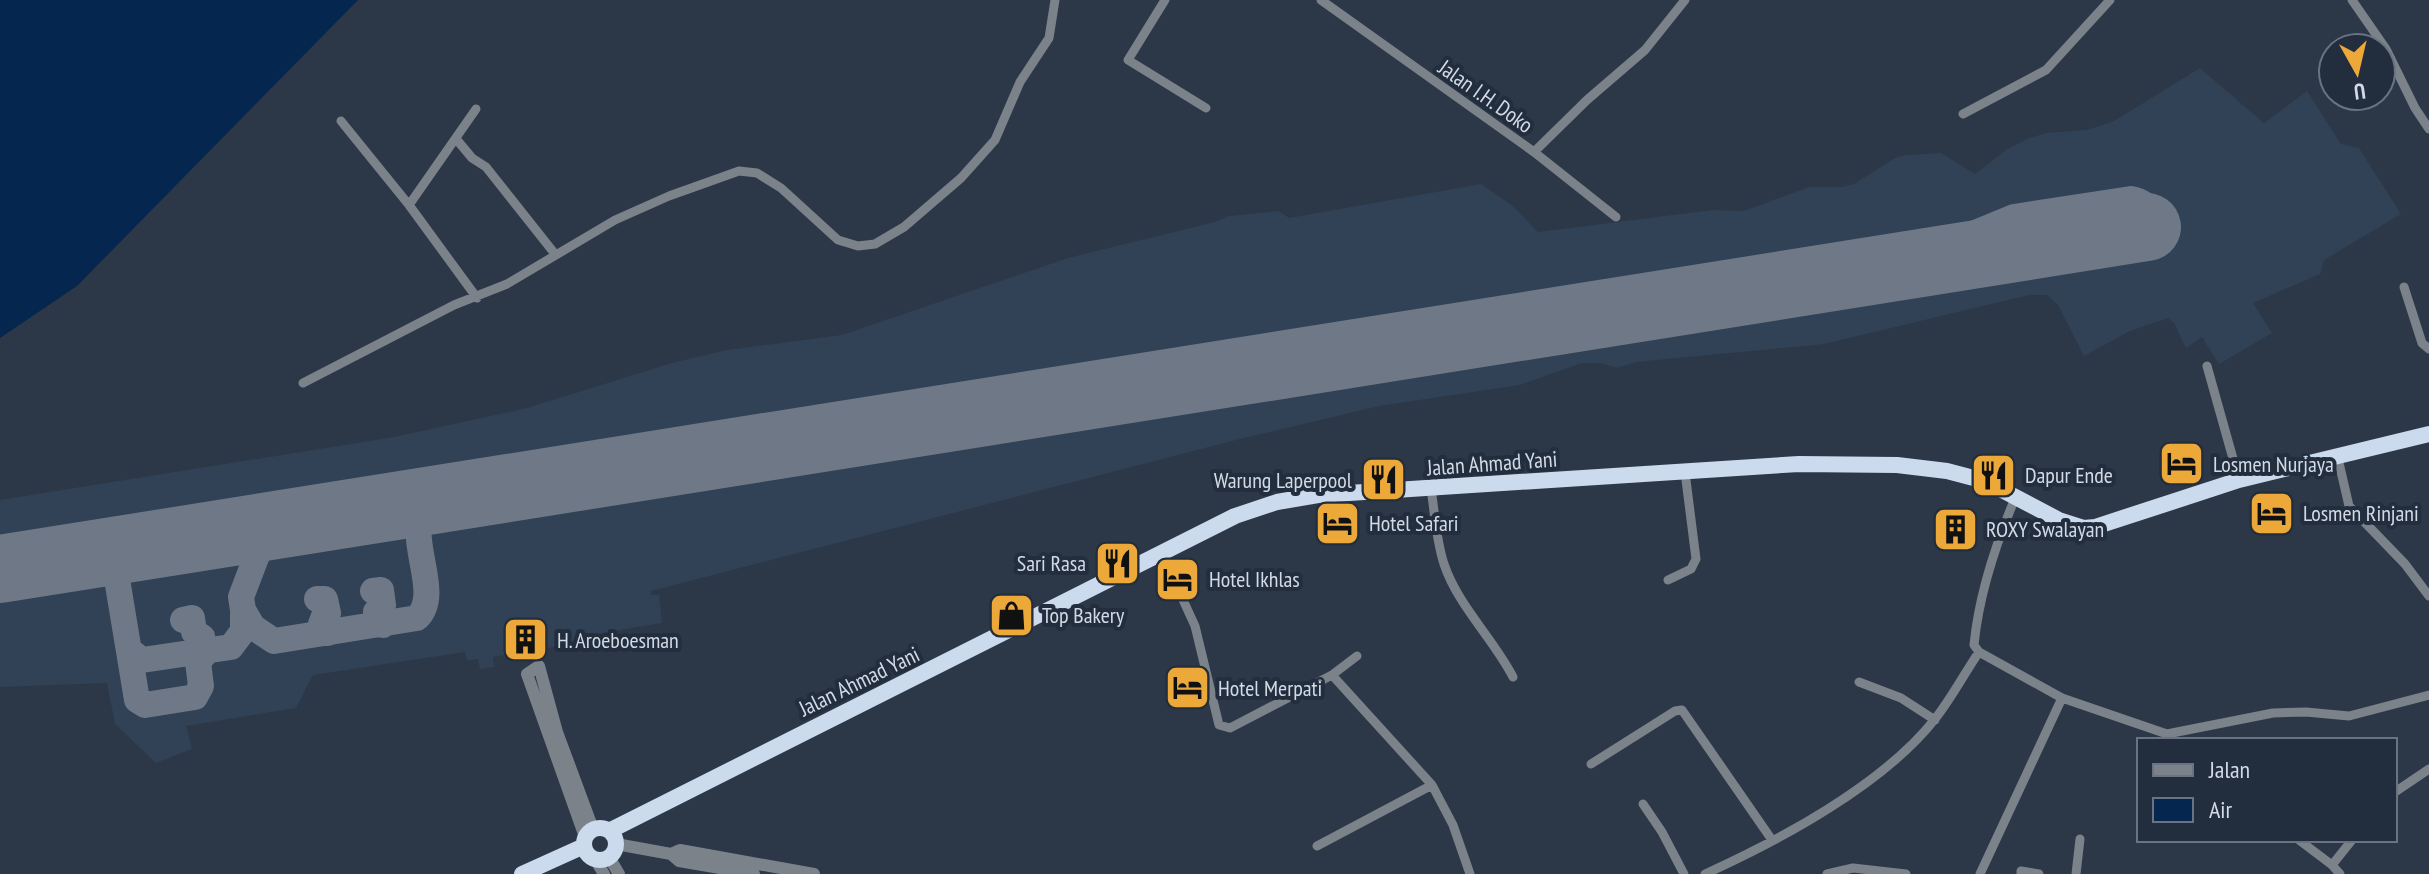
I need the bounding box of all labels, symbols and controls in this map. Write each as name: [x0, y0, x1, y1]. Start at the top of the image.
north arrow: [2317, 32, 2397, 112]
street label: Jalan I.H. Doko: [1432, 53, 1539, 139]
text: U: [2352, 77, 2367, 106]
hotel icon: Losmen Nurjaya: [2158, 440, 2206, 488]
street label: Jalan Ahmad Yani: [1425, 444, 1558, 482]
place label: Losmen Nurjaya: [2213, 450, 2334, 478]
restaurant icon: Dapur Ende: [1970, 451, 2018, 499]
restaurant icon: Warung Laperpool: [1359, 456, 1407, 504]
place label: Dapur Ende: [2025, 461, 2113, 489]
place label: Warung Laperpool: [1214, 466, 1353, 494]
hotel icon: Losmen Rinjani: [2248, 489, 2296, 537]
hotel icon: Hotel Safari: [1314, 499, 1362, 547]
place label: Losmen Rinjani: [2303, 499, 2419, 527]
building icon: ROXY Swalayan: [1931, 505, 1979, 553]
place label: Hotel Safari: [1369, 509, 1459, 537]
place label: ROXY Swalayan: [1986, 515, 2104, 543]
restaurant icon: Sari Rasa: [1093, 539, 1141, 587]
place label: Sari Rasa: [1017, 549, 1086, 577]
hotel icon: Hotel Ikhlas: [1154, 555, 1202, 603]
place label: Hotel Ikhlas: [1209, 565, 1300, 593]
shop icon: Top Bakery: [987, 591, 1035, 639]
place label: Top Bakery: [1042, 601, 1125, 629]
building icon: H. Aroeboesman: [502, 616, 550, 664]
place label: H. Aroeboesman: [557, 626, 679, 654]
street label: Jalan Ahmad Yani: [793, 640, 924, 723]
hotel icon: Hotel Merpati: [1163, 664, 1211, 712]
place label: Hotel Merpati: [1218, 674, 1322, 702]
legend: [2137, 738, 2397, 842]
text: Jalan: [2208, 754, 2250, 785]
text: Air: [2209, 794, 2233, 825]

